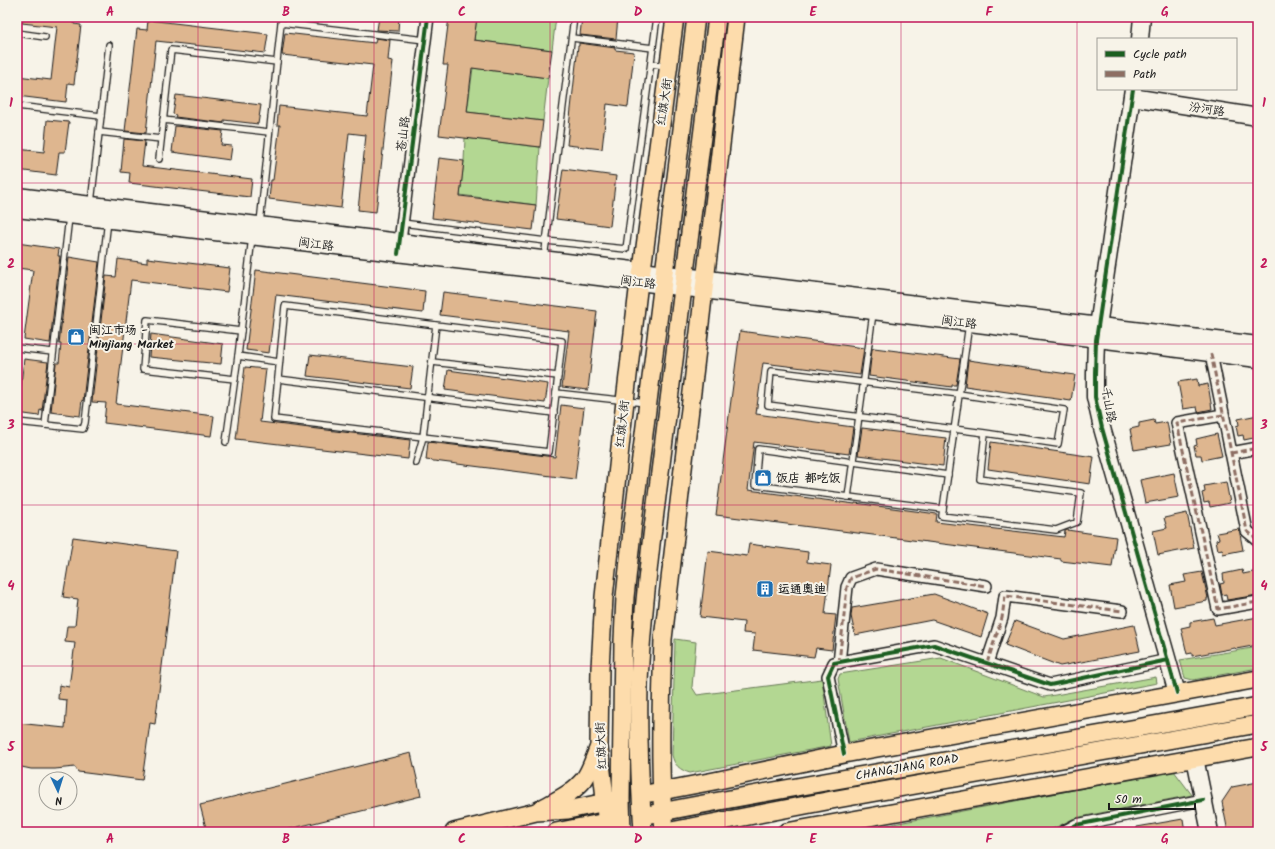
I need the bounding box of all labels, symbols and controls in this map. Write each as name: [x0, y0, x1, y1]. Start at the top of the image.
text: A: [106, 2, 114, 23]
text: B: [282, 2, 290, 23]
text: C: [458, 2, 466, 23]
text: D: [634, 2, 643, 23]
text: E: [809, 2, 817, 23]
text: F: [985, 2, 993, 23]
text: G: [1161, 2, 1169, 23]
legend: [1097, 38, 1237, 90]
text: Cycle path: [1133, 45, 1187, 64]
text: Path: [1133, 65, 1156, 84]
street label: 红旗大街: [652, 77, 677, 127]
text: 1: [9, 93, 13, 114]
text: 1: [1262, 93, 1266, 114]
street label: 汾河路: [1188, 97, 1226, 122]
street label: 苍山路: [392, 115, 415, 153]
street label: 闽江路: [297, 233, 335, 256]
text: 2: [7, 254, 15, 275]
text: 2: [1260, 254, 1268, 275]
street label: 闽江路: [619, 271, 657, 294]
street label: 闽江路: [940, 311, 978, 334]
place label: 闽江市场 - Minjiang Market: [89, 321, 175, 354]
shop icon: 闽江市场 - Minjiang Market: [66, 327, 86, 347]
street label: 千山路: [1096, 386, 1121, 424]
street label: 红旗大街: [611, 399, 634, 449]
text: 3: [6, 415, 15, 436]
text: 3: [1259, 415, 1268, 436]
shop icon: 饭店 都吃饭: [753, 468, 773, 488]
place label: 饭店 都吃饭: [776, 469, 841, 488]
text: 4: [7, 576, 15, 597]
text: 4: [1260, 576, 1268, 597]
building icon: 运通奥迪: [755, 579, 775, 599]
place label: 运通奥迪: [778, 580, 826, 599]
street label: 红旗大街: [591, 722, 612, 770]
text: 5: [7, 737, 16, 758]
text: 5: [1260, 737, 1269, 758]
street label: CHANGJIANG ROAD: [854, 749, 960, 786]
north arrow: [38, 771, 78, 811]
scale bar: [1109, 785, 1195, 811]
text: 50 m: [1115, 790, 1142, 809]
text: N: [54, 791, 63, 809]
text: A: [106, 829, 114, 849]
text: B: [282, 829, 290, 849]
text: C: [458, 829, 466, 849]
text: D: [634, 829, 643, 849]
text: E: [809, 829, 817, 849]
text: F: [985, 829, 993, 849]
text: G: [1161, 829, 1169, 849]

